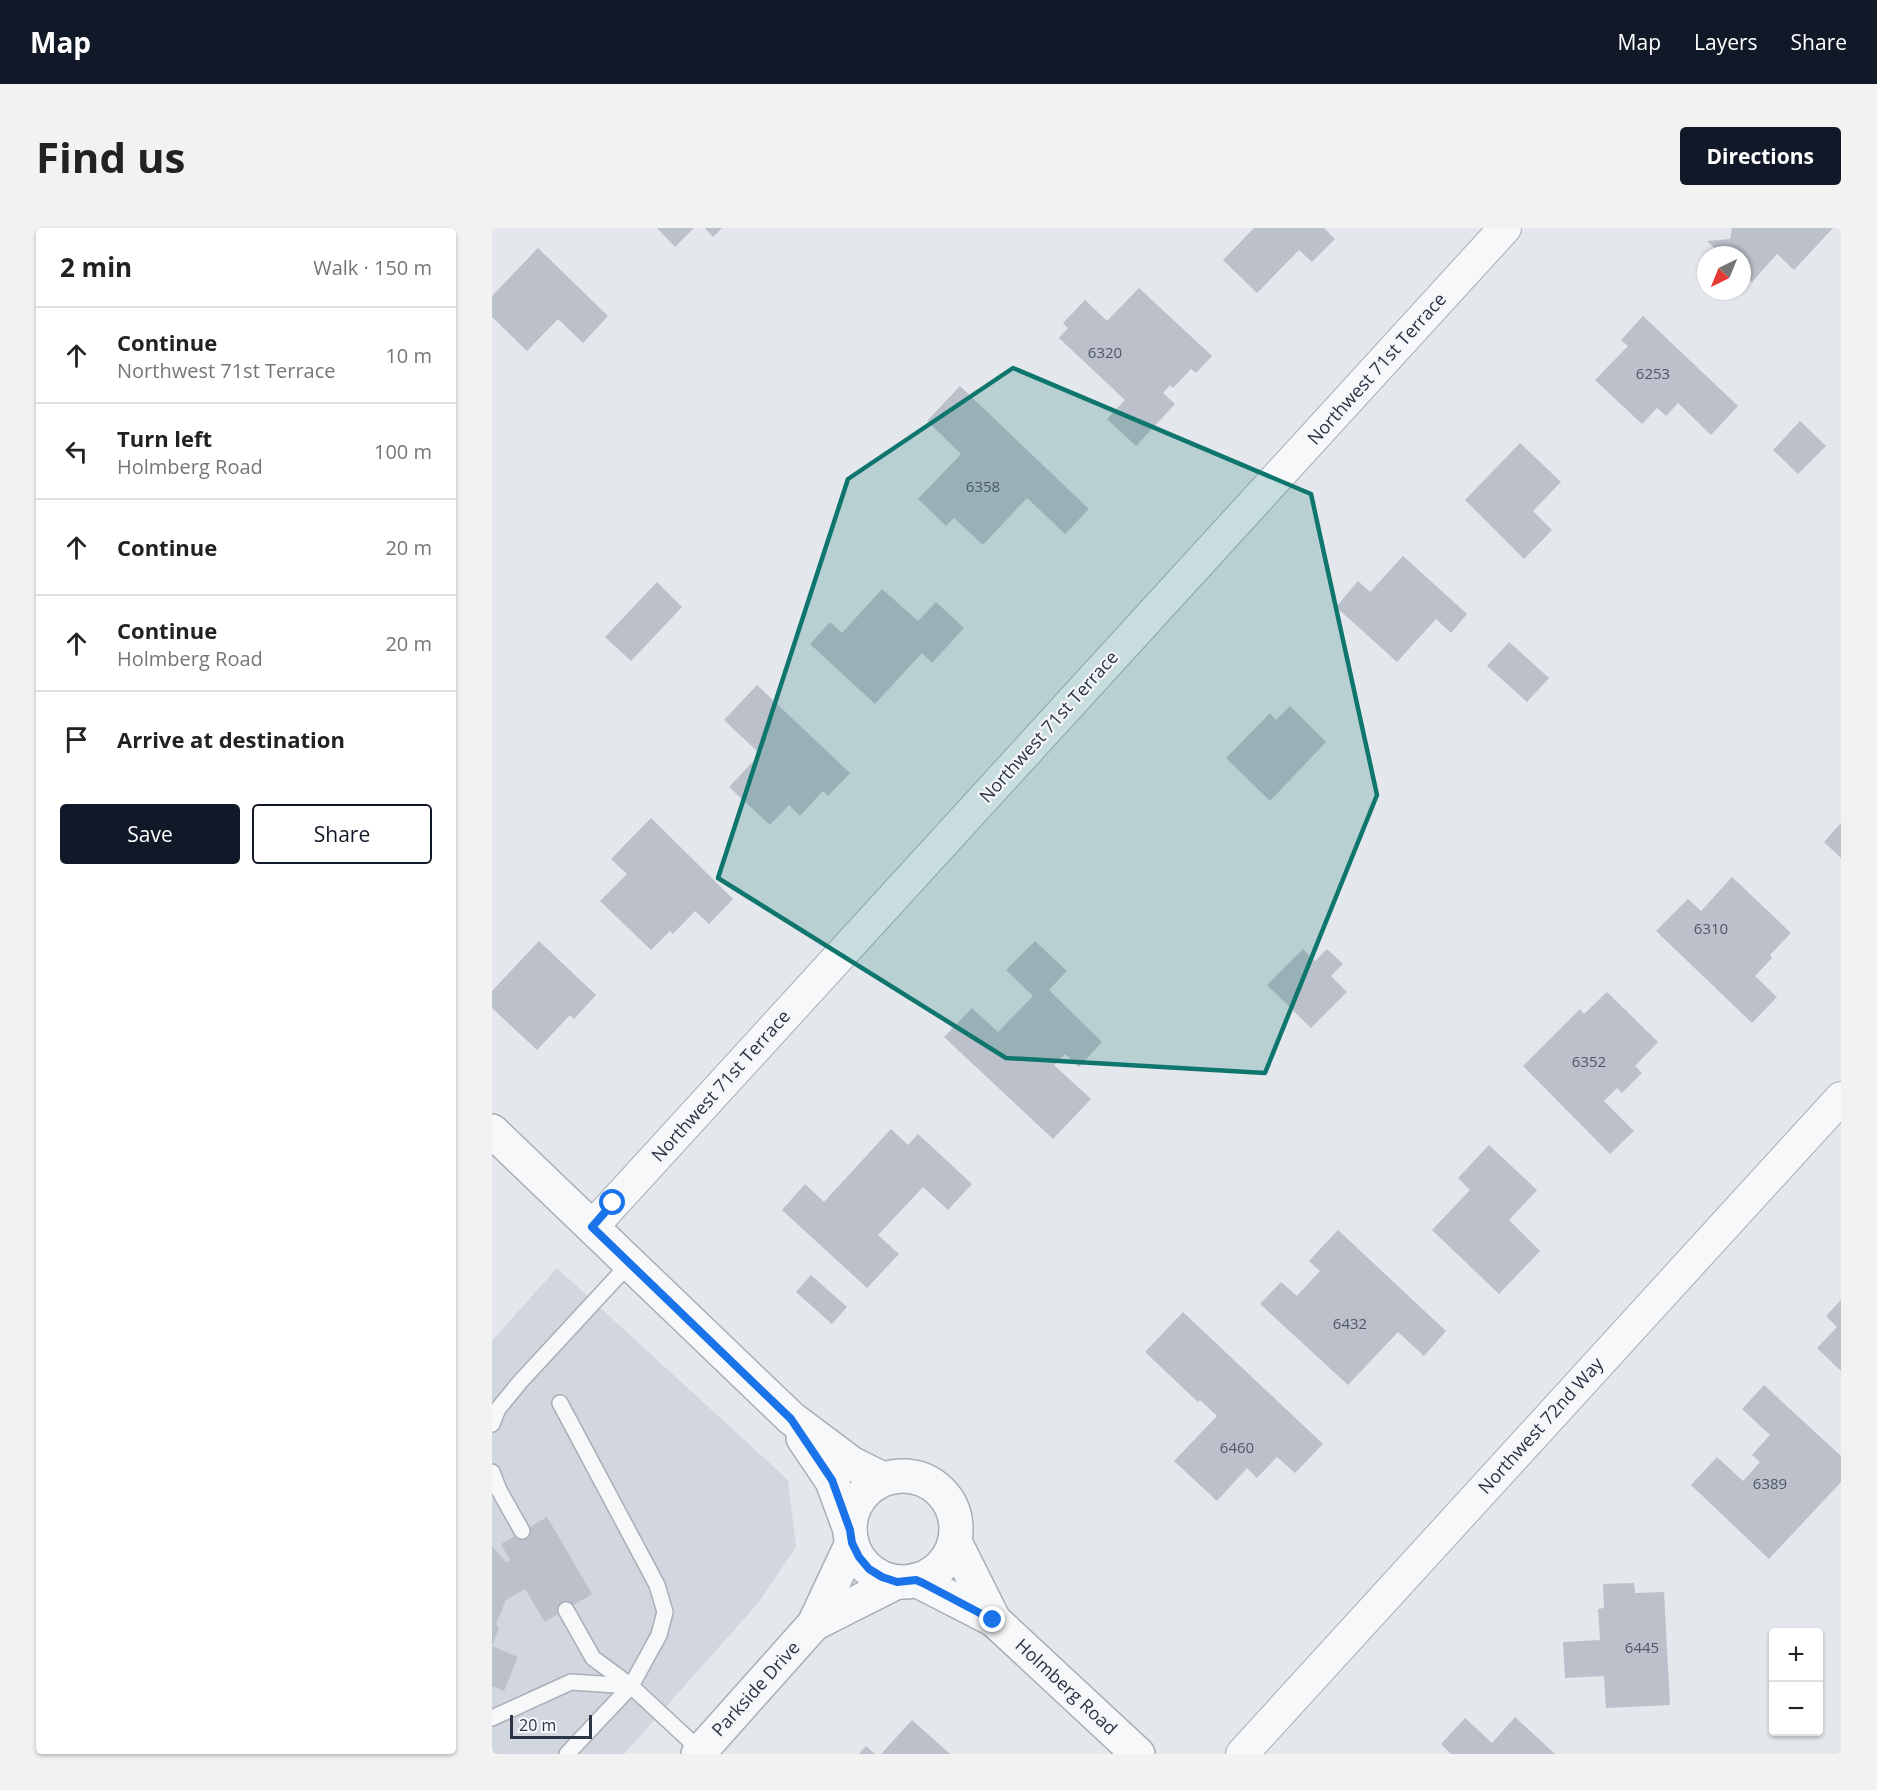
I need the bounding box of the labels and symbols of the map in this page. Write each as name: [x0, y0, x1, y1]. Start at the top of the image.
north arrow: [1697, 246, 1751, 300]
street label: Northwest 71st Terrace: [1302, 287, 1451, 449]
house number: 6320: [1088, 342, 1122, 362]
house number: 6253: [1636, 363, 1670, 383]
house number: 6358: [966, 476, 1000, 496]
street label: Northwest 71st Terrace: [974, 645, 1123, 807]
house number: 6310: [1694, 918, 1728, 938]
street label: Northwest 71st Terrace: [646, 1004, 795, 1166]
house number: 6352: [1572, 1051, 1606, 1071]
route start: [599, 1189, 625, 1215]
house number: 6432: [1333, 1313, 1367, 1333]
street label: Northwest 72nd Way: [1472, 1351, 1609, 1499]
house number: 6460: [1220, 1437, 1254, 1457]
house number: 6389: [1753, 1473, 1787, 1493]
route end: [979, 1606, 1005, 1632]
street label: Holmberg Road: [1011, 1633, 1123, 1740]
street label: Parkside Drive: [706, 1635, 805, 1741]
house number: 6445: [1625, 1637, 1659, 1657]
scale bar: [510, 1712, 592, 1740]

